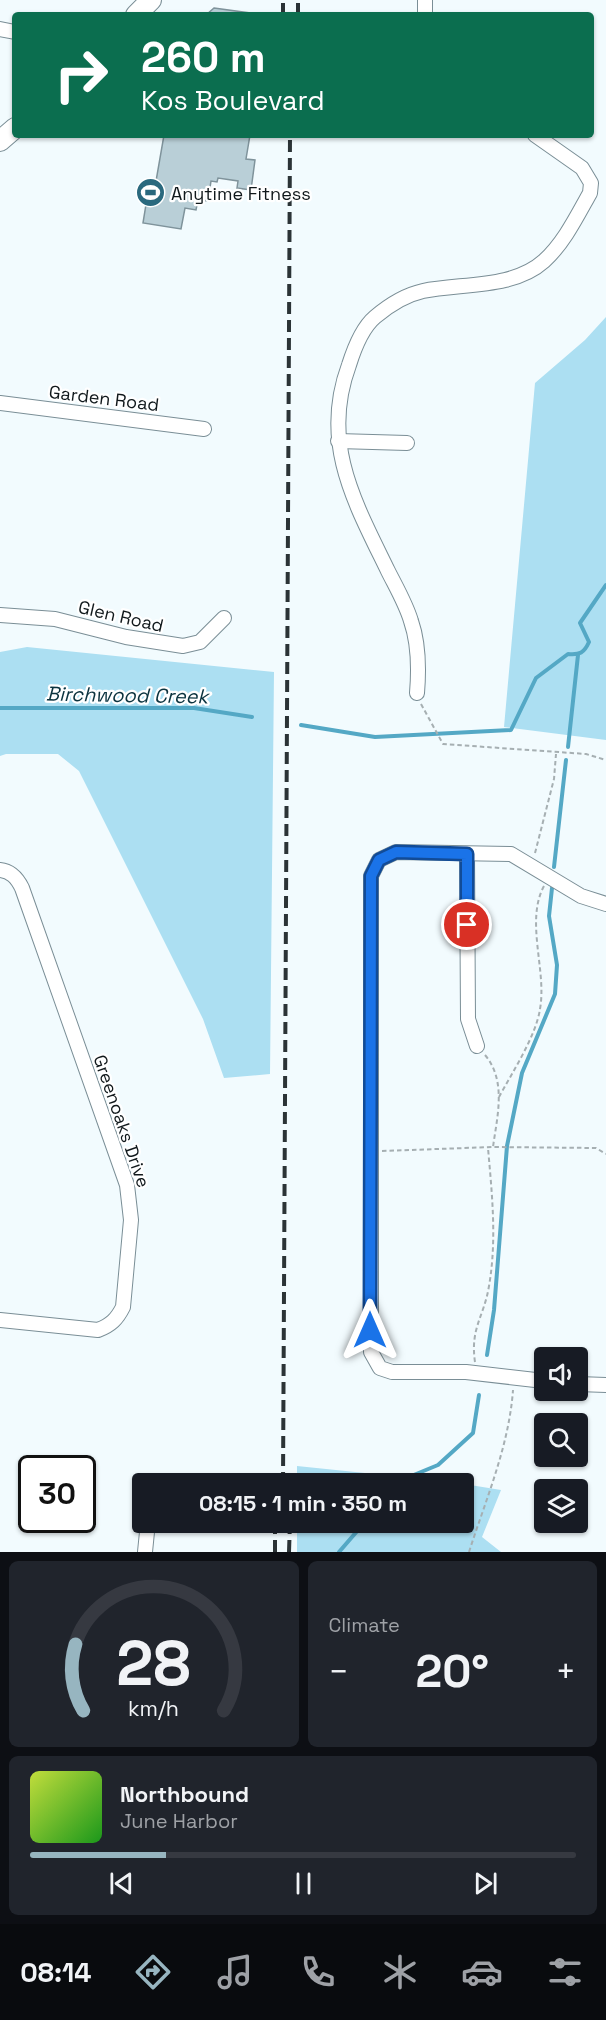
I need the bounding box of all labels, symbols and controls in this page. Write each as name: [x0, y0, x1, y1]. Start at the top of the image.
text: 260 m: [141, 31, 266, 84]
icon: right: [42, 36, 120, 114]
text: Kos Boulevard: [141, 83, 325, 118]
sports icon: Anytime Fitness: [134, 177, 166, 209]
place label: Anytime Fitness: [171, 182, 311, 205]
street label: Garden Road: [48, 380, 160, 416]
street label: Glen Road: [76, 595, 166, 637]
water label: Birchwood Creek: [46, 681, 211, 709]
pin: [441, 899, 492, 950]
icon: arrive: [450, 908, 483, 941]
street label: Greenoaks Drive: [89, 1052, 155, 1190]
position arrow: [338, 1298, 402, 1362]
map controls: [534, 1347, 588, 1533]
button: sound: [534, 1347, 588, 1401]
button: search: [534, 1413, 588, 1467]
speed limit sign: 30: [18, 1455, 96, 1533]
button: layers: [534, 1479, 588, 1533]
text: 08:15 · 1 min · 350 m: [199, 1489, 407, 1517]
text: Climate: [329, 1612, 400, 1638]
text: 28: [116, 1624, 191, 1703]
text: 20°: [415, 1643, 489, 1700]
text: −: [329, 1651, 349, 1693]
text: +: [556, 1651, 576, 1693]
text: km/h: [128, 1695, 179, 1722]
text: Northbound: [120, 1780, 249, 1808]
text: June Harbor: [120, 1808, 238, 1834]
icon: previous: [105, 1867, 138, 1900]
icon: pause: [287, 1867, 320, 1900]
icon: next: [469, 1867, 502, 1900]
icon: directions: [132, 1951, 174, 1993]
icon: music: [214, 1951, 256, 1993]
icon: phone: [297, 1951, 339, 1993]
icon: climate: [379, 1951, 421, 1993]
icon: car: [461, 1951, 503, 1993]
icon: filters: [544, 1951, 586, 1993]
text: 08:14: [20, 1955, 91, 1990]

